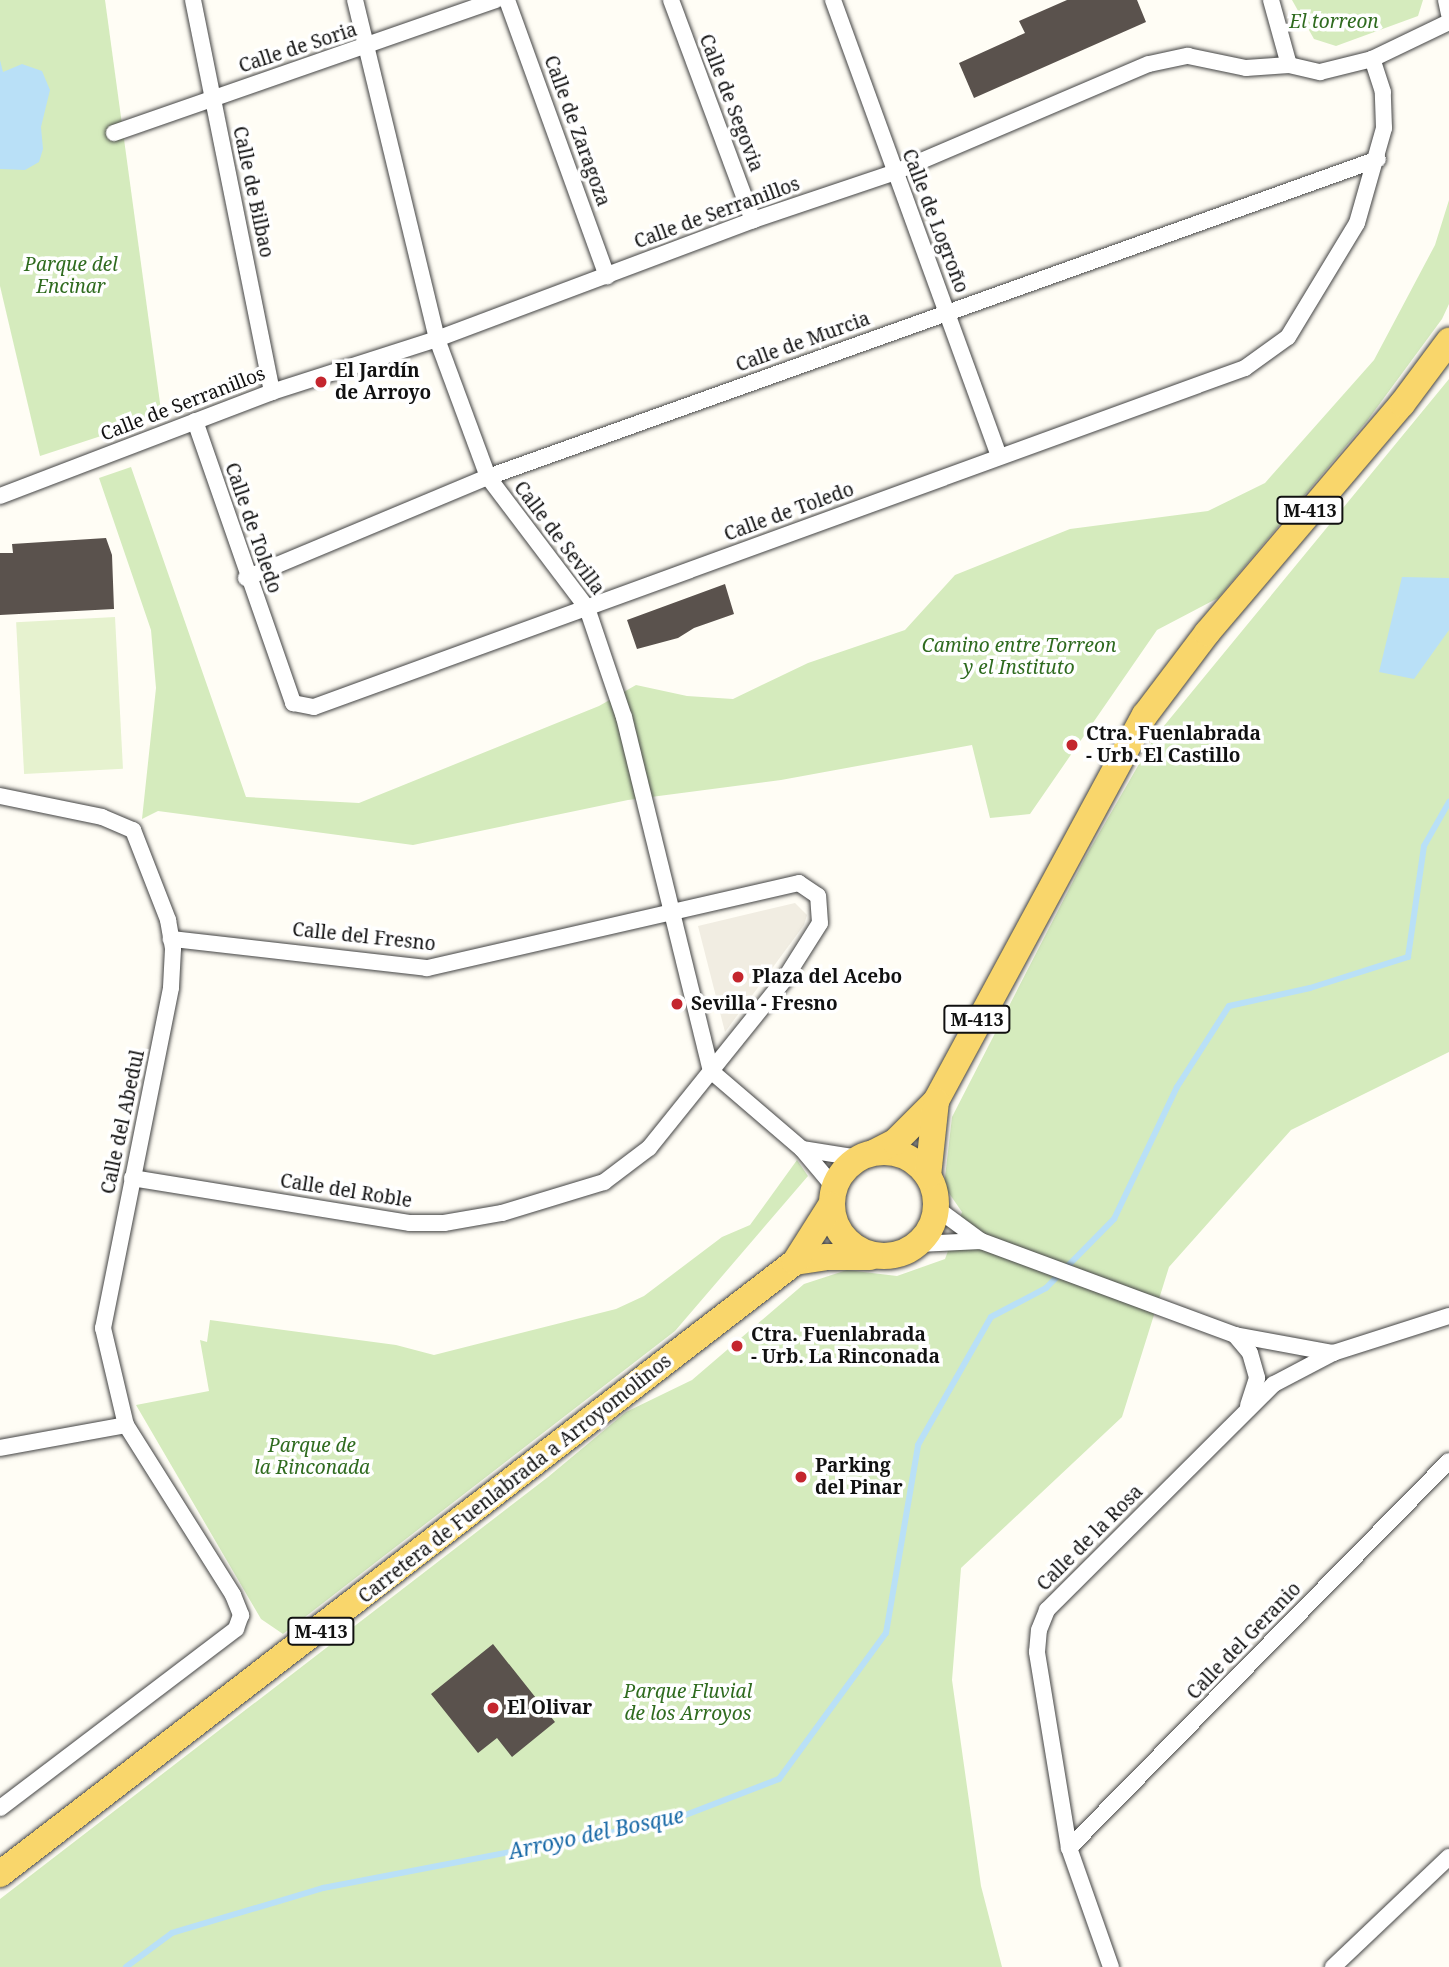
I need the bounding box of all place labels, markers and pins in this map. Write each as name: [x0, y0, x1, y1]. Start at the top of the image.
place label: El Jardín de Arroyo: [335, 360, 431, 404]
marker: El Jardín de Arroyo: [313, 374, 329, 390]
place label: Ctra. Fuenlabrada - Urb. El Castillo: [1086, 723, 1261, 767]
marker: Ctra. Fuenlabrada - Urb. El Castillo: [1064, 737, 1080, 753]
place label: Plaza del Acebo: [752, 966, 902, 988]
marker: Plaza del Acebo: [730, 969, 746, 985]
place label: Sevilla - Fresno: [691, 993, 838, 1015]
marker: Sevilla - Fresno: [669, 996, 685, 1012]
place label: Ctra. Fuenlabrada - Urb. La Rinconada: [751, 1324, 940, 1368]
marker: Ctra. Fuenlabrada - Urb. La Rinconada: [729, 1338, 745, 1354]
place label: Parking del Pinar: [815, 1455, 903, 1499]
marker: Parking del Pinar: [793, 1469, 809, 1485]
place label: El Olivar: [507, 1697, 592, 1719]
marker: El Olivar: [485, 1700, 501, 1716]

